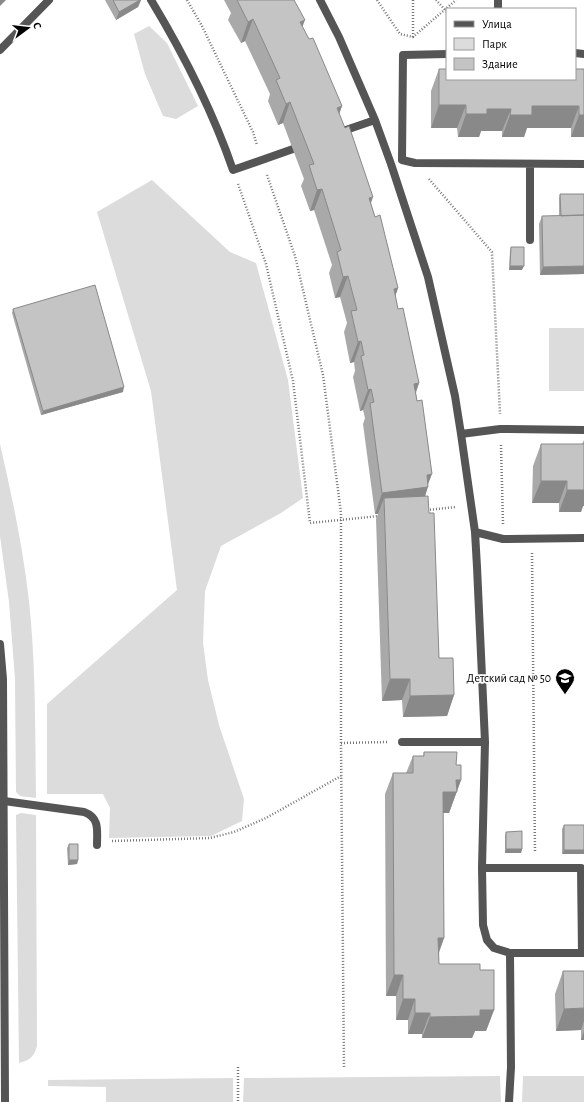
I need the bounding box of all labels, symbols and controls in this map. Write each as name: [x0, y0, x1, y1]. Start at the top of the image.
north arrow: [8, 8, 48, 48]
legend: [446, 8, 576, 80]
text: Улица: [482, 18, 512, 30]
text: С: [31, 21, 43, 30]
text: Парк: [482, 38, 507, 50]
text: Здание: [482, 58, 518, 70]
school or university icon: Детский сад № 50: [554, 667, 576, 695]
place label: Детский сад № 50: [467, 672, 551, 684]

